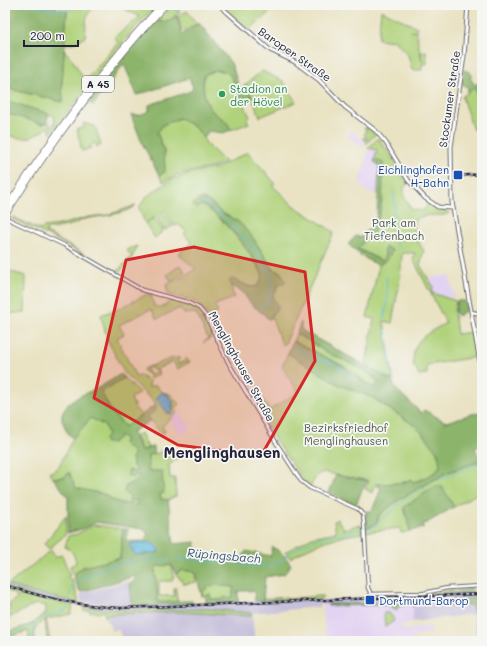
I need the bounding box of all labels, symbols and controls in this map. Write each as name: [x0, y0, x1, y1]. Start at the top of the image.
scale bar: [24, 22, 78, 48]
street label: Baroper Straße: [256, 23, 334, 85]
text: 200 m: [30, 27, 65, 43]
street label: Stockumer Straße: [435, 49, 463, 148]
road number: A 45: [82, 76, 114, 92]
place label: Stadion an der Hövel: [230, 81, 287, 109]
marker: Stadion an der Hövel: [217, 89, 227, 99]
place label: Eichlinghofen H-Bahn: [378, 162, 449, 190]
marker: Eichlinghofen H-Bahn: [452, 169, 464, 181]
park label: Park am Tiefenbach: [364, 215, 424, 243]
street label: Menglinghauser Straße: [205, 308, 279, 424]
park label: Bezirksfriedhof Menglinghausen: [304, 420, 389, 448]
district label: Menglinghausen: [164, 442, 280, 462]
water label: Rüpingsbach: [187, 544, 262, 566]
place label: Dortmund-Barop: [379, 593, 469, 608]
marker: Dortmund-Barop: [364, 594, 376, 606]

